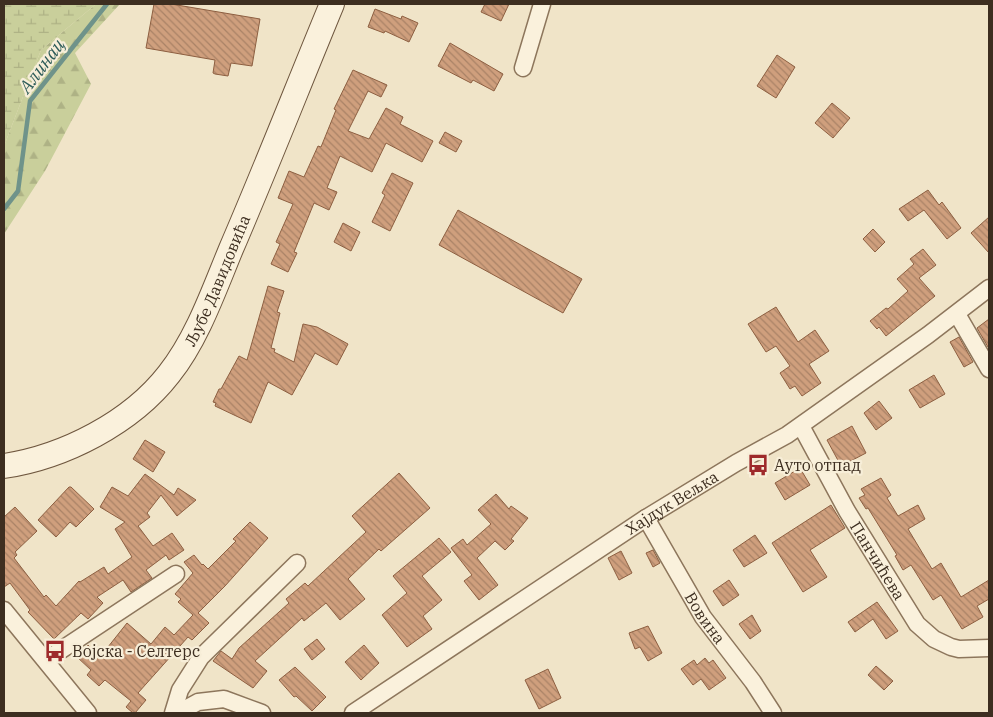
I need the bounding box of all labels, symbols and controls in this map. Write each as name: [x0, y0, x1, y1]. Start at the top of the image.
water label: Алинац: [13, 33, 70, 98]
street label: Љубе Давидовића: [180, 211, 255, 349]
bus stop icon: Ауто отпад: [745, 452, 771, 478]
place label: Ауто отпад: [774, 455, 861, 475]
street label: Хајдук Вељка: [622, 466, 722, 539]
street label: Панчићева: [846, 518, 910, 604]
street label: Вовина: [681, 588, 730, 648]
bus stop icon: Војска - Селтерс: [42, 638, 68, 664]
place label: Војска - Селтерс: [72, 641, 200, 661]

